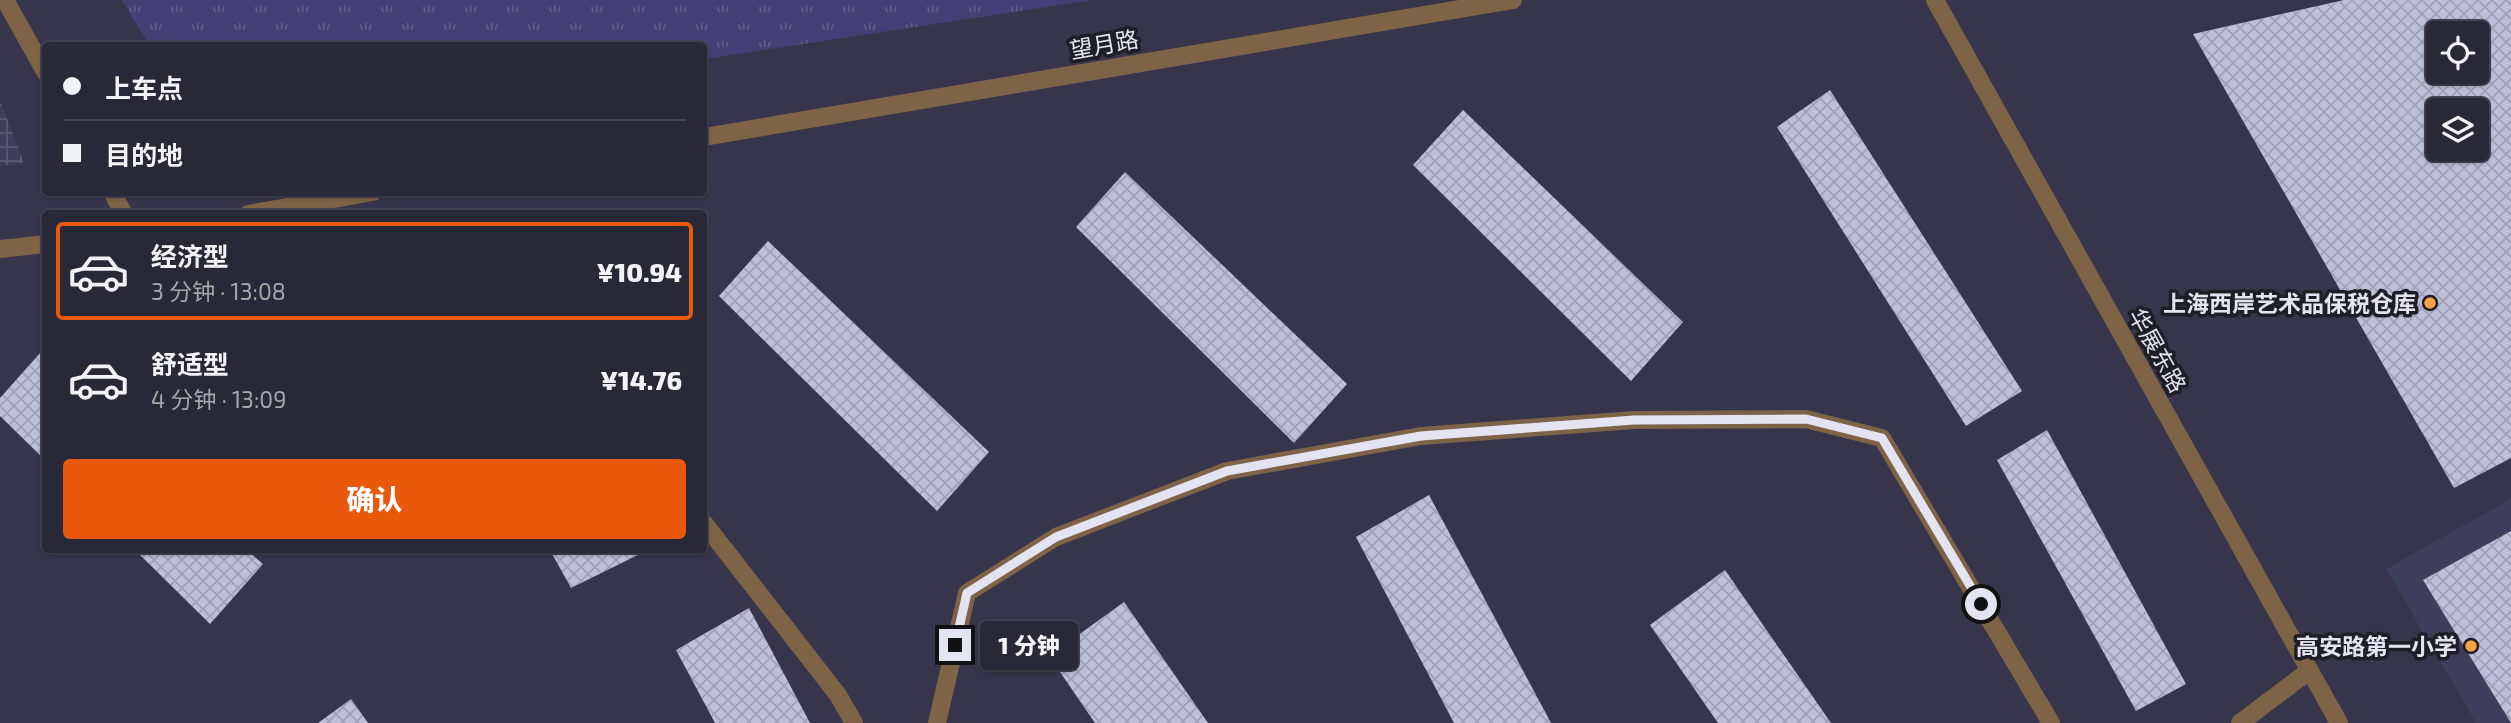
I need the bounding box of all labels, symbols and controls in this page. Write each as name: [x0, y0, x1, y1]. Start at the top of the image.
map controls: [2426, 21, 2489, 161]
button: locate: [2426, 21, 2489, 84]
street label: 望月路: [1068, 24, 1140, 64]
text: 上车点: [105, 72, 183, 103]
button: layers: [2426, 98, 2489, 161]
text: 目的地: [105, 139, 183, 170]
icon: car: [67, 240, 130, 303]
text: 经济型: [151, 240, 229, 271]
text: ¥10.94: [597, 256, 682, 287]
text: 3 分钟 · 13:08: [151, 277, 286, 305]
place label: 上海西岸艺术品保税仓库: [2163, 289, 2416, 317]
marker: 上海西岸艺术品保税仓库: [2422, 295, 2438, 311]
street label: 华展东路: [2123, 303, 2193, 397]
icon: car: [67, 348, 130, 411]
text: 舒适型: [151, 348, 229, 379]
text: ¥14.76: [600, 364, 682, 395]
text: 4 分钟 · 13:09: [151, 385, 286, 413]
button: 确认: [63, 459, 686, 539]
route start: [1965, 588, 1997, 620]
callout: 1 分钟: [979, 620, 1078, 670]
route end: [939, 629, 971, 661]
text: 1 分钟: [998, 631, 1060, 659]
place label: 高安路第一小学: [2296, 632, 2457, 660]
marker: 高安路第一小学: [2463, 638, 2479, 654]

